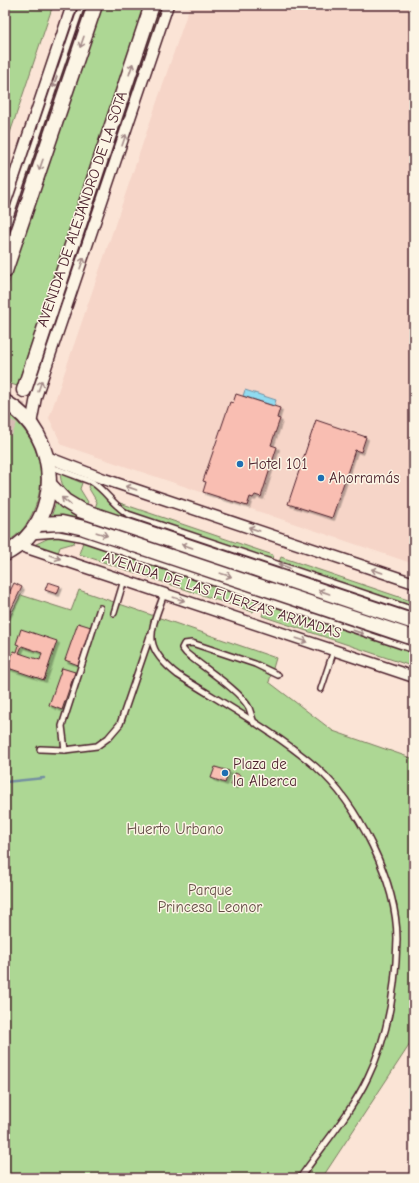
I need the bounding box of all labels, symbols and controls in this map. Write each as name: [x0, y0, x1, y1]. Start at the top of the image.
one-way arrow: [78, 36, 86, 48]
one-way arrow: [128, 63, 135, 76]
one-way arrow: [51, 75, 59, 87]
street label: AVENIDA DE ALEJANDRO DE LA SOTA: [33, 88, 131, 329]
one-way arrow: [120, 134, 128, 146]
one-way arrow: [36, 159, 44, 171]
one-way arrow: [79, 256, 86, 269]
one-way arrow: [37, 380, 45, 392]
place label: Hotel 101: [248, 455, 307, 473]
marker: Hotel 101: [235, 459, 245, 469]
place label: Ahorramás: [329, 469, 399, 487]
marker: Ahorramás: [316, 473, 326, 483]
one-way arrow: [124, 484, 137, 491]
one-way arrow: [61, 497, 71, 506]
one-way arrow: [248, 525, 260, 533]
one-way arrow: [96, 531, 109, 538]
one-way arrow: [181, 542, 194, 549]
street label: AVENIDA DE LAS FUERZAS ARMADAS: [100, 548, 344, 642]
one-way arrow: [49, 554, 61, 562]
one-way arrow: [278, 562, 291, 569]
one-way arrow: [371, 566, 383, 574]
one-way arrow: [219, 572, 232, 579]
one-way arrow: [318, 587, 330, 595]
one-way arrow: [172, 595, 184, 603]
one-way arrow: [352, 628, 364, 636]
one-way arrow: [296, 636, 308, 644]
place label: Plaza de la Alberca: [233, 755, 297, 790]
marker: Plaza de la Alberca: [220, 768, 230, 778]
park label: Huerto Urbano: [126, 820, 224, 838]
park label: Parque Princesa Leonor: [158, 881, 262, 916]

